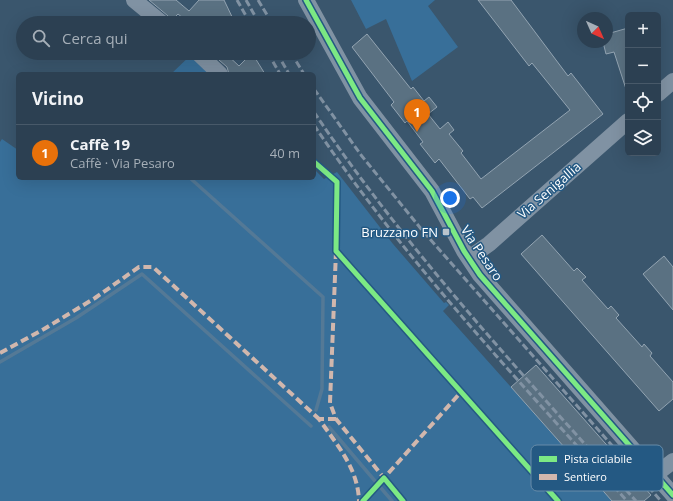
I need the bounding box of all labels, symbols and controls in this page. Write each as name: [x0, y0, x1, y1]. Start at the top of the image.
north arrow: [577, 12, 613, 48]
map controls: [625, 12, 661, 156]
button: +: [625, 12, 661, 48]
search box: [16, 16, 316, 60]
icon: search: [30, 27, 52, 49]
text: Cerca qui: [62, 28, 128, 48]
button: −: [625, 48, 661, 84]
button: locate: [625, 84, 661, 120]
text: Vicino: [32, 87, 84, 110]
pin: 1: [404, 99, 430, 132]
button: layers: [625, 120, 661, 156]
text: Caffè 19: [70, 134, 130, 154]
text: 1: [41, 144, 49, 162]
text: 40 m: [270, 144, 300, 162]
text: Caffè · Via Pesaro: [70, 154, 175, 172]
street label: Via Senigallia: [513, 157, 585, 223]
your location: [440, 188, 460, 208]
street label: Via Pesaro: [457, 222, 507, 284]
place label: Bruzzano FN: [361, 223, 438, 241]
marker: Bruzzano FN: [441, 227, 451, 237]
legend: [531, 445, 663, 491]
text: Pista ciclabile: [564, 451, 632, 466]
text: Sentiero: [564, 469, 607, 484]

